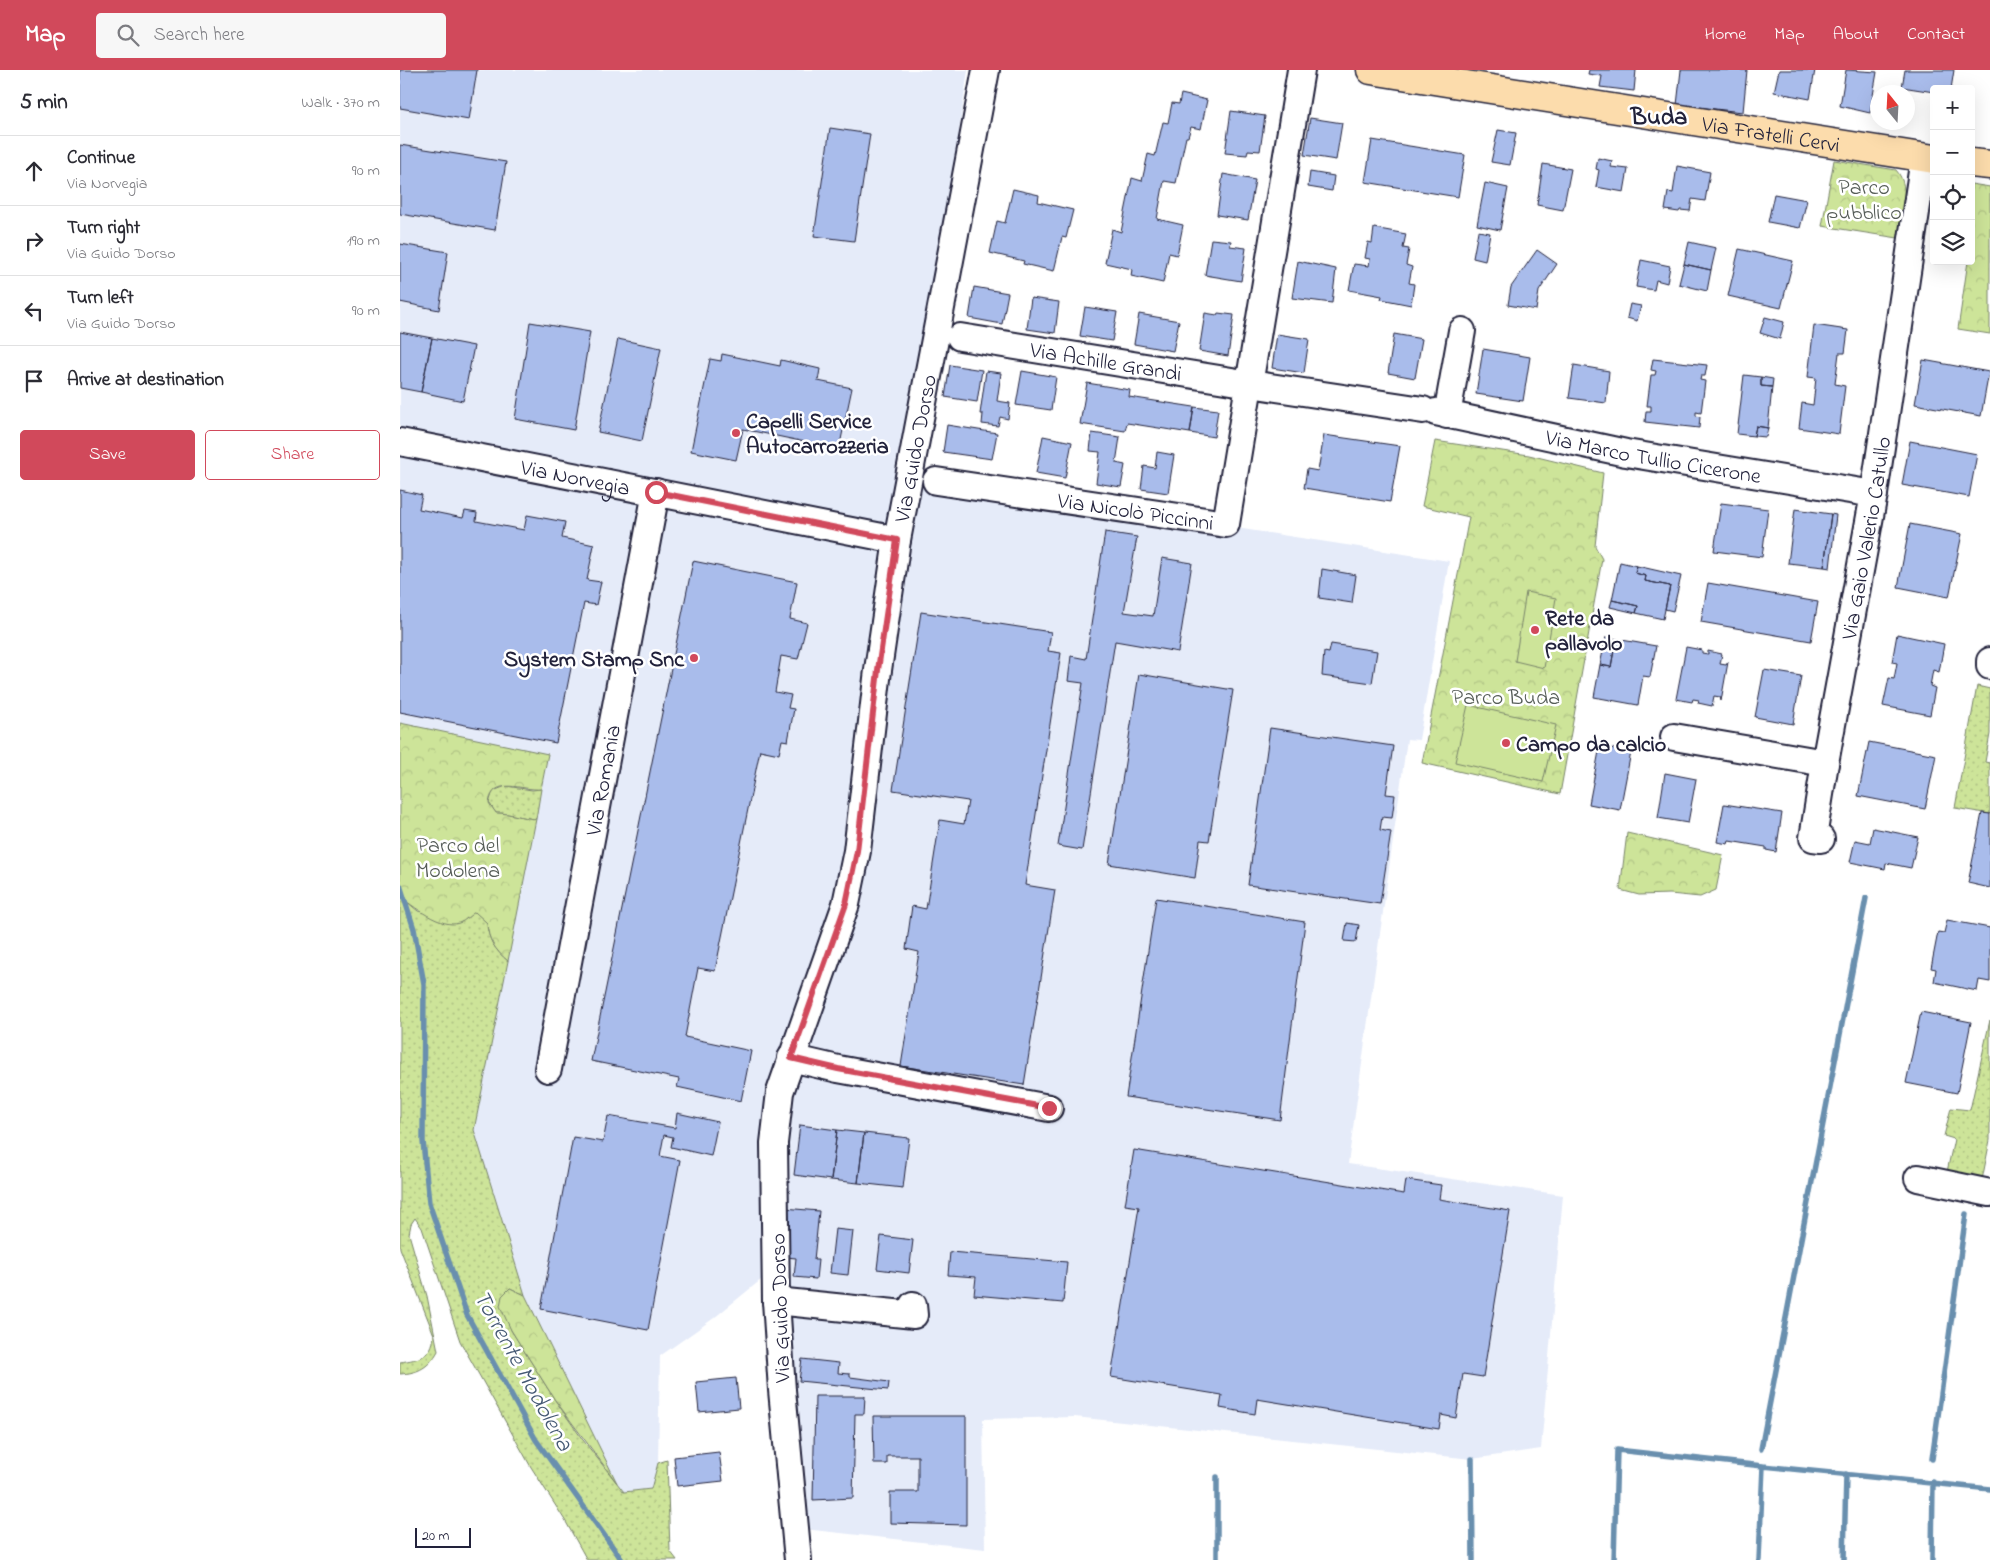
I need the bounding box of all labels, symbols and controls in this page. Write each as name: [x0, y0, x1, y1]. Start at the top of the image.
search box: [96, 13, 446, 58]
text: Map: [25, 18, 66, 53]
icon: search: [114, 21, 142, 49]
text: Search here: [154, 22, 245, 49]
text: Home: [1705, 22, 1746, 48]
text: Map: [1774, 22, 1805, 48]
text: About: [1833, 22, 1879, 48]
text: Contact: [1907, 22, 1965, 48]
north arrow: [1870, 85, 1915, 130]
map controls: [1930, 85, 1975, 265]
button: +: [1930, 85, 1975, 130]
text: 5 min: [20, 88, 68, 118]
text: Walk · 370 m: [301, 91, 380, 115]
district label: Buda: [1630, 101, 1687, 136]
street label: Via Fratelli Cervi: [1698, 109, 1842, 163]
button: −: [1930, 130, 1975, 175]
text: Continue: [67, 145, 135, 172]
icon: ahead: [20, 157, 48, 185]
text: 90 m: [352, 159, 380, 183]
text: Via Norvegia: [67, 172, 147, 196]
park label: Parco pubblico: [1826, 173, 1902, 230]
button: locate: [1930, 175, 1975, 220]
text: Turn right: [67, 215, 140, 242]
button: layers: [1930, 220, 1975, 265]
icon: right: [20, 227, 48, 255]
text: 190 m: [347, 229, 380, 253]
text: Via Guido Dorso: [67, 242, 176, 266]
text: Turn left: [67, 285, 134, 312]
icon: left: [20, 297, 48, 325]
text: 90 m: [352, 299, 380, 323]
text: Via Guido Dorso: [67, 312, 176, 336]
street label: Via Achille Grandi: [1027, 335, 1184, 392]
icon: arrive: [20, 367, 48, 395]
text: Arrive at destination: [67, 367, 224, 394]
street label: Via Guido Dorso: [888, 372, 947, 526]
place label: Capelli Service Autocarrozzeria: [746, 407, 889, 464]
street label: Via Marco Tullio Cicerone: [1541, 423, 1763, 494]
marker: Capelli Service Autocarrozzeria: [730, 427, 742, 439]
button: Save: [20, 430, 195, 480]
button: Share: [205, 430, 380, 480]
street label: Via Gaio Valerio Catullo: [1835, 434, 1901, 644]
street label: Via Norvegia: [517, 453, 632, 506]
route start: [645, 481, 668, 504]
street label: Via Nicolò Piccinni: [1054, 486, 1216, 541]
place label: Rete da pallavolo: [1545, 604, 1623, 661]
marker: Rete da pallavolo: [1529, 624, 1541, 636]
place label: System Stamp Snc: [504, 645, 685, 678]
marker: System Stamp Snc: [688, 652, 700, 664]
park label: Parco Buda: [1452, 683, 1560, 715]
street label: Via Romania: [579, 723, 631, 840]
place label: Campo da calcio: [1516, 730, 1666, 762]
marker: Campo da calcio: [1500, 737, 1512, 749]
park label: Parco del Modolena: [416, 831, 500, 888]
route end: [1038, 1097, 1061, 1120]
street label: Via Guido Dorso: [763, 1233, 801, 1384]
water label: Torrente Modolena: [463, 1284, 581, 1459]
scale bar: [415, 1525, 471, 1548]
text: 20 m: [422, 1526, 449, 1547]

